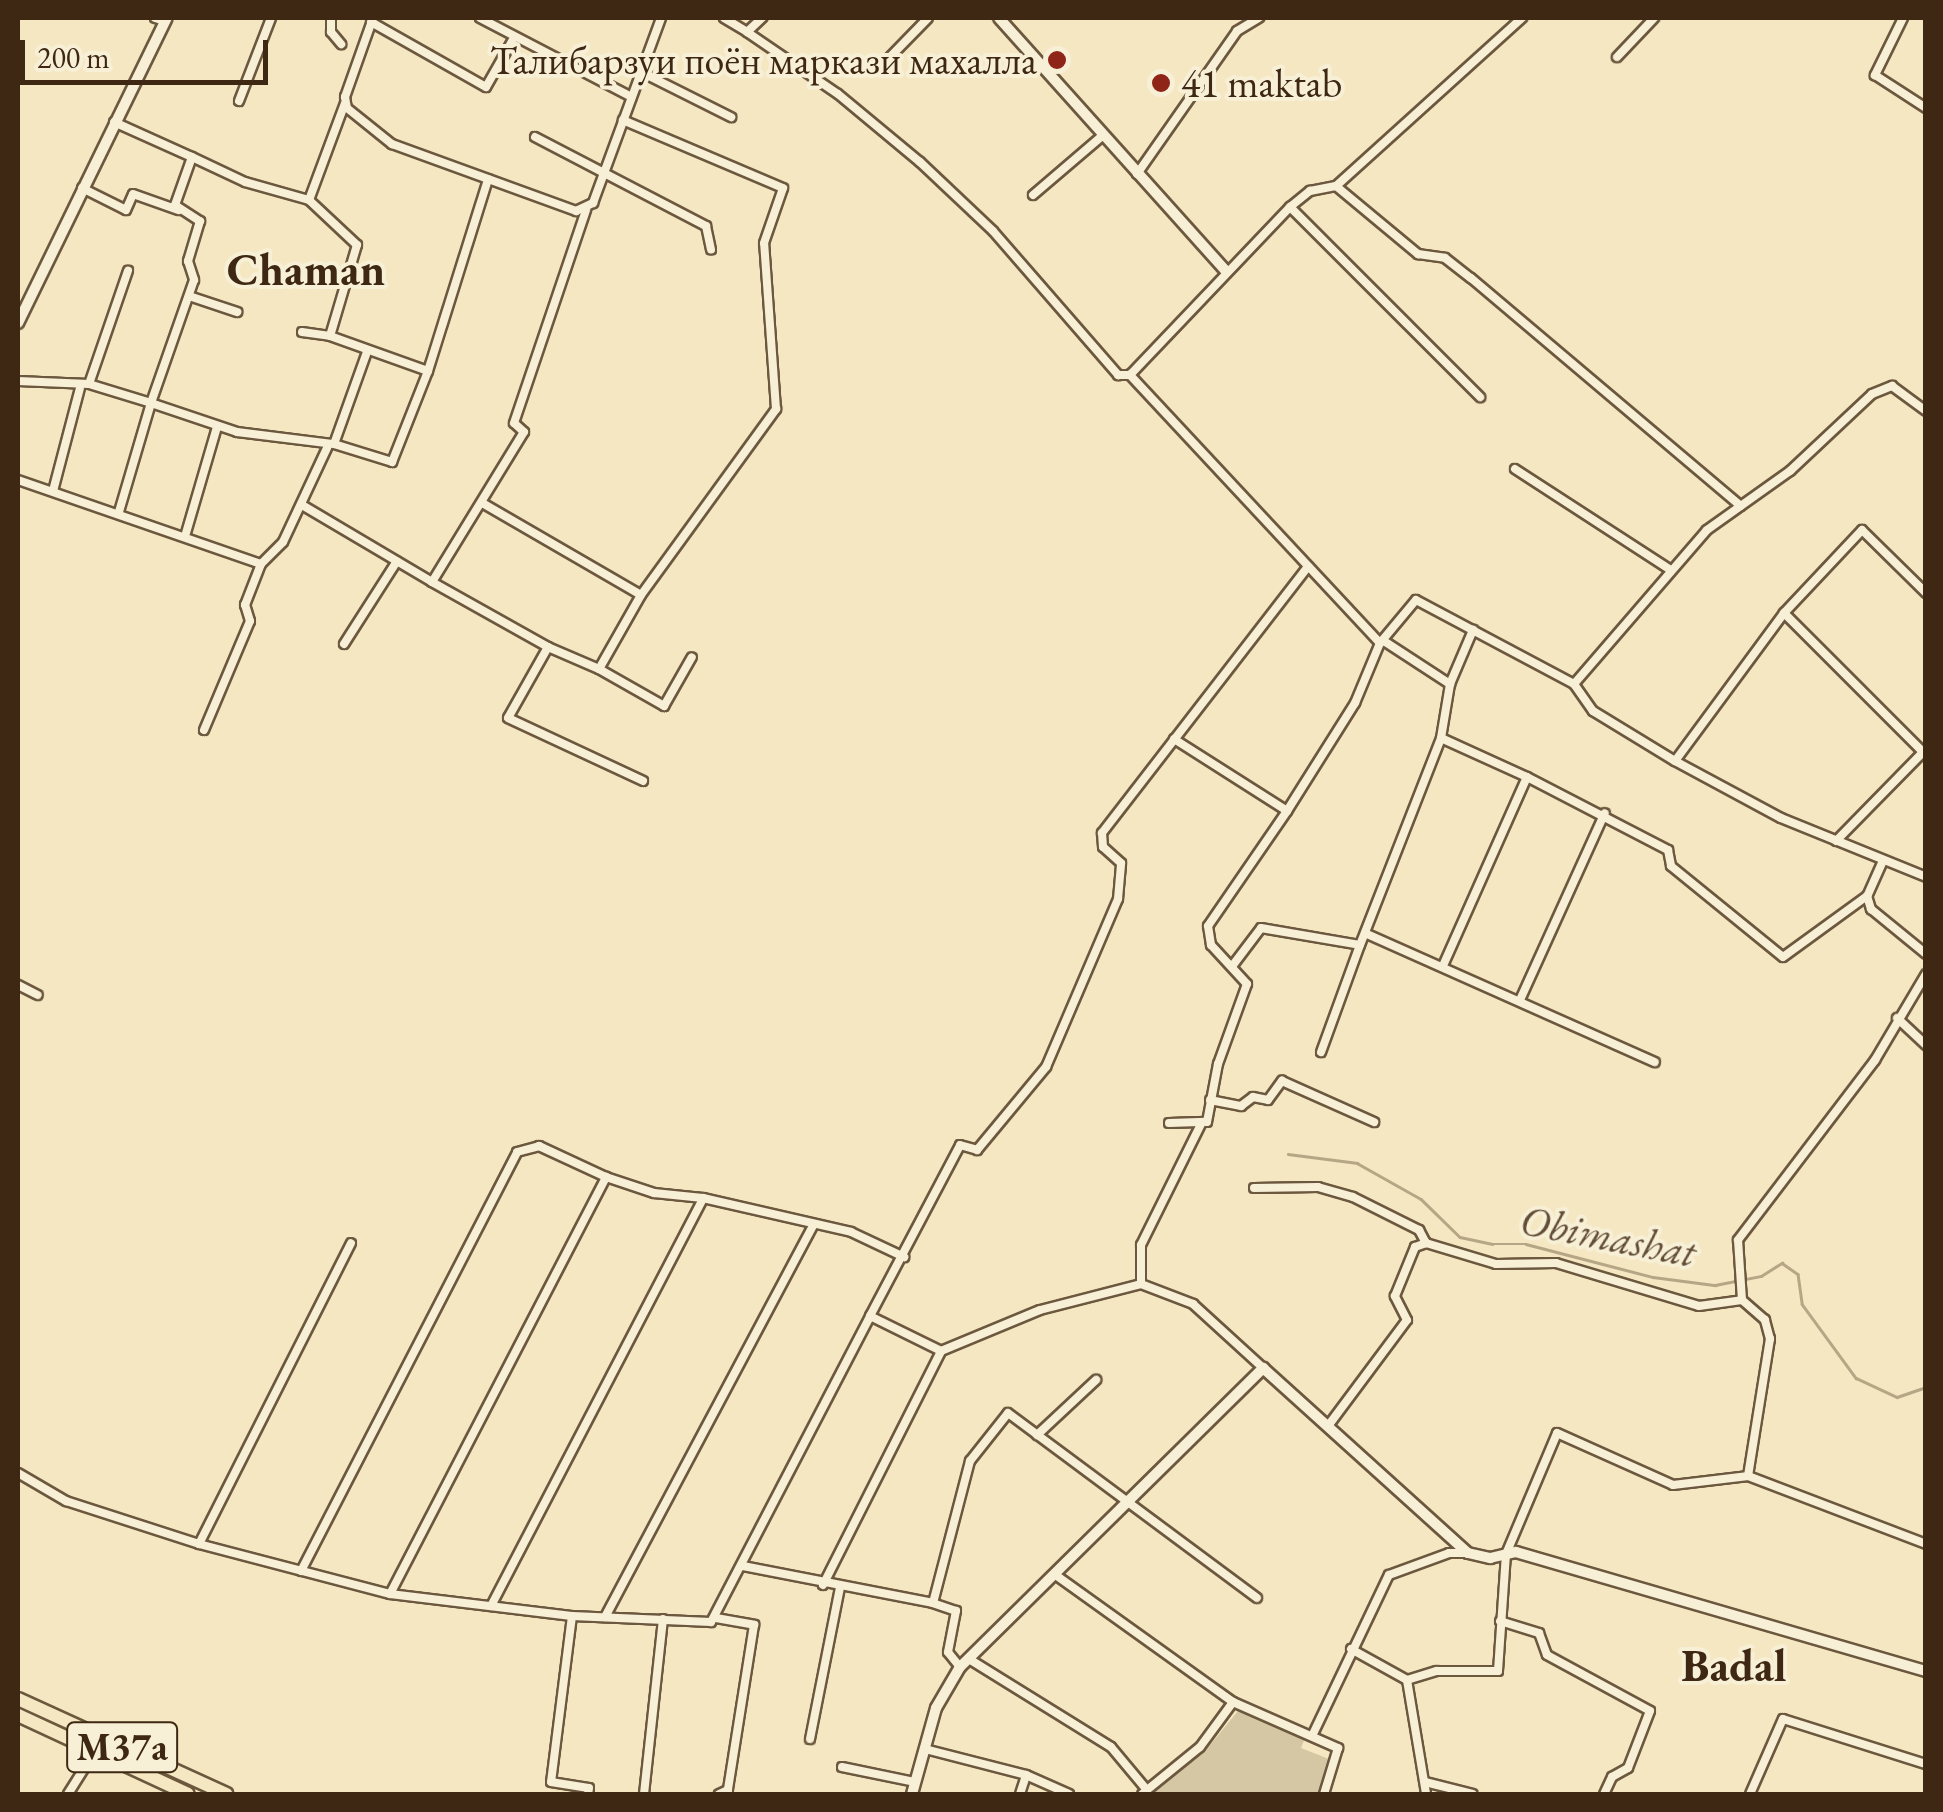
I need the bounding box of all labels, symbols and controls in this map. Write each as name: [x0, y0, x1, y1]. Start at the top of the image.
scale bar: [25, 20, 272, 82]
place label: Талибарзуи поён маркази махалла: [490, 36, 1037, 84]
text: 200 m: [37, 38, 110, 77]
marker: Талибарзуи поён маркази махалла: [1046, 49, 1068, 71]
place label: 41 maktab: [1181, 59, 1342, 107]
marker: 41 maktab: [1150, 72, 1172, 94]
district label: Chaman: [227, 243, 385, 297]
water label: Obimashat: [1516, 1195, 1700, 1279]
district label: Badal: [1681, 1639, 1787, 1693]
road number: M37a: [64, 1714, 180, 1780]

